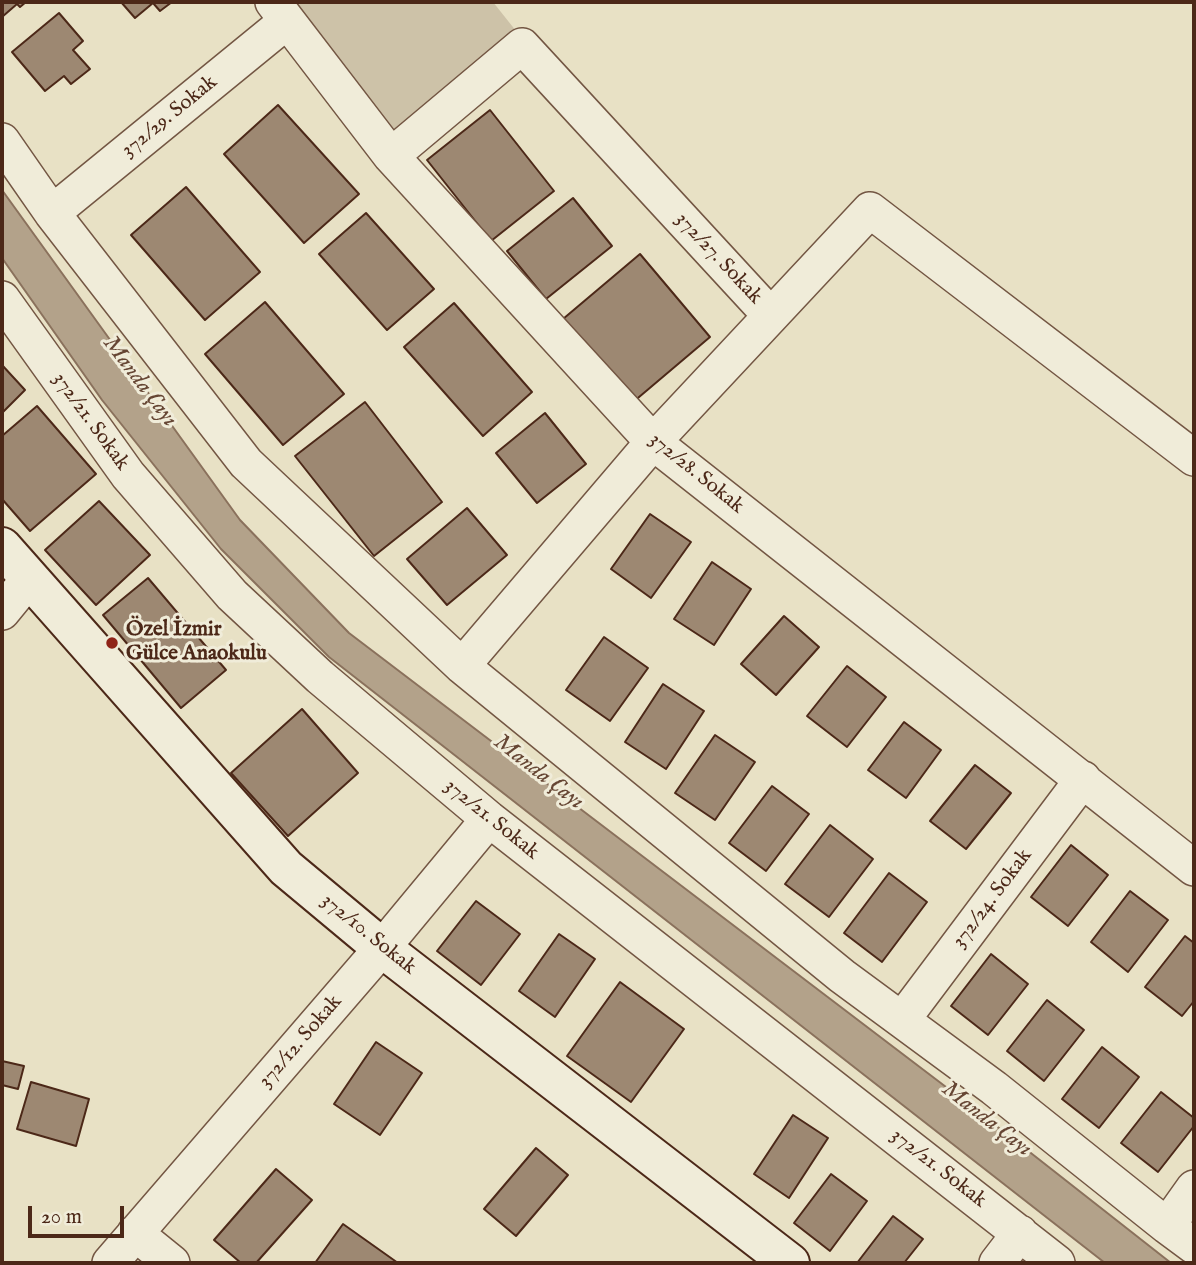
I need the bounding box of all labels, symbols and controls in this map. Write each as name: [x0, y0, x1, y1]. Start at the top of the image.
street label: 372/29. Sokak: [117, 71, 223, 163]
street label: 372/27. Sokak: [669, 208, 767, 310]
water label: Manda Çayı: [96, 331, 182, 433]
street label: 372/21. Sokak: [46, 368, 134, 476]
street label: 372/28. Sokak: [643, 428, 749, 520]
place label: Özel İzmir Gülce Anaokulu: [126, 618, 267, 668]
marker: Özel İzmir Gülce Anaokulu: [104, 635, 120, 651]
water label: Manda Çayı: [487, 729, 589, 817]
street label: 372/21. Sokak: [438, 774, 544, 866]
street label: 372/24. Sokak: [947, 844, 1039, 954]
street label: 372/10. Sokak: [315, 889, 421, 981]
street label: 372/12. Sokak: [254, 990, 348, 1094]
water label: Manda Çayı: [935, 1076, 1037, 1164]
street label: 372/21. Sokak: [885, 1124, 991, 1214]
scale bar: [32, 1192, 128, 1236]
text: 20 m: [41, 1204, 82, 1231]

